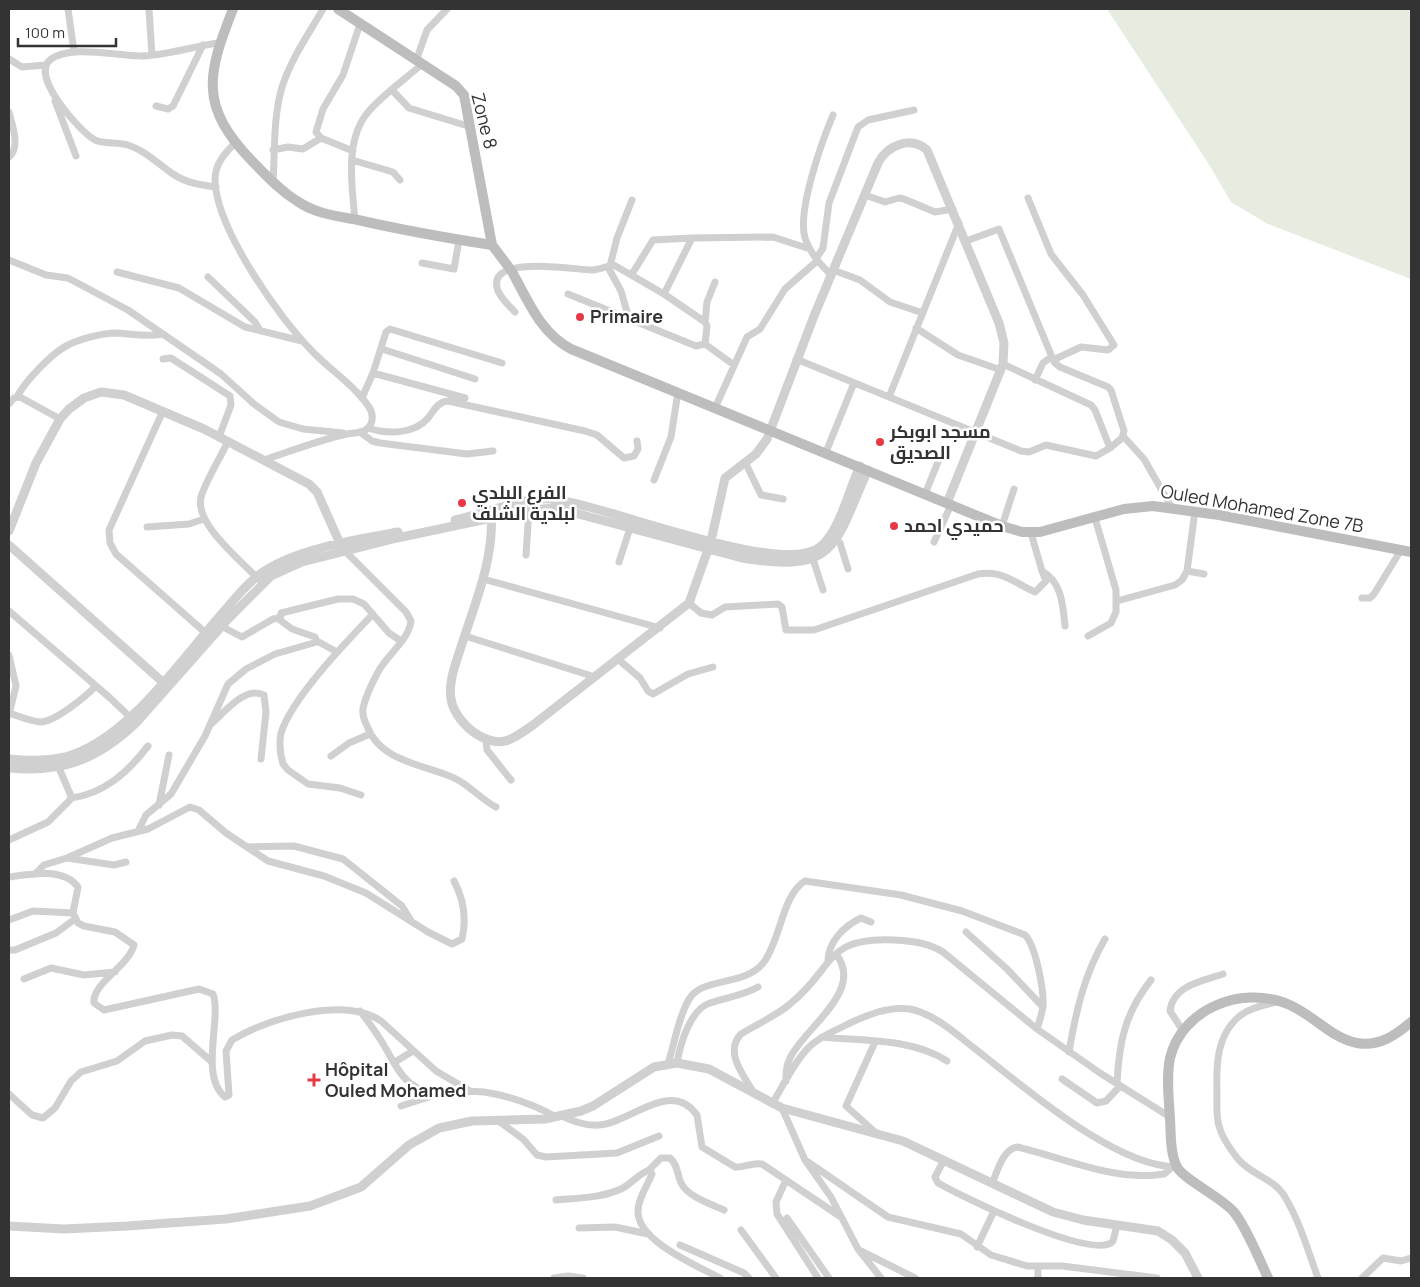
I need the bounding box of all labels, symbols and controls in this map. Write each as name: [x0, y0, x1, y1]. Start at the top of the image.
scale bar: [18, 15, 115, 47]
text: 100 m: [25, 22, 65, 43]
street label: Zone 8: [466, 90, 503, 151]
place label: Primaire: [590, 304, 663, 328]
marker: Primaire: [574, 311, 586, 323]
place label: مسجد ابوبكر الصديق: [889, 419, 991, 464]
marker: مسجد ابوبكر الصديق: [874, 436, 886, 448]
street label: Ouled Mohamed Zone 7B: [1159, 478, 1366, 538]
place label: الفرع البلدي لبلدية الشلف: [472, 480, 576, 525]
marker: الفرع البلدي لبلدية الشلف: [456, 497, 468, 509]
place label: حميدي احمد: [904, 513, 1004, 540]
marker: حميدي احمد: [888, 520, 900, 532]
place label: Hôpital Ouled Mohamed: [325, 1057, 466, 1102]
marker: Hôpital Ouled Mohamed: [307, 1073, 321, 1087]

